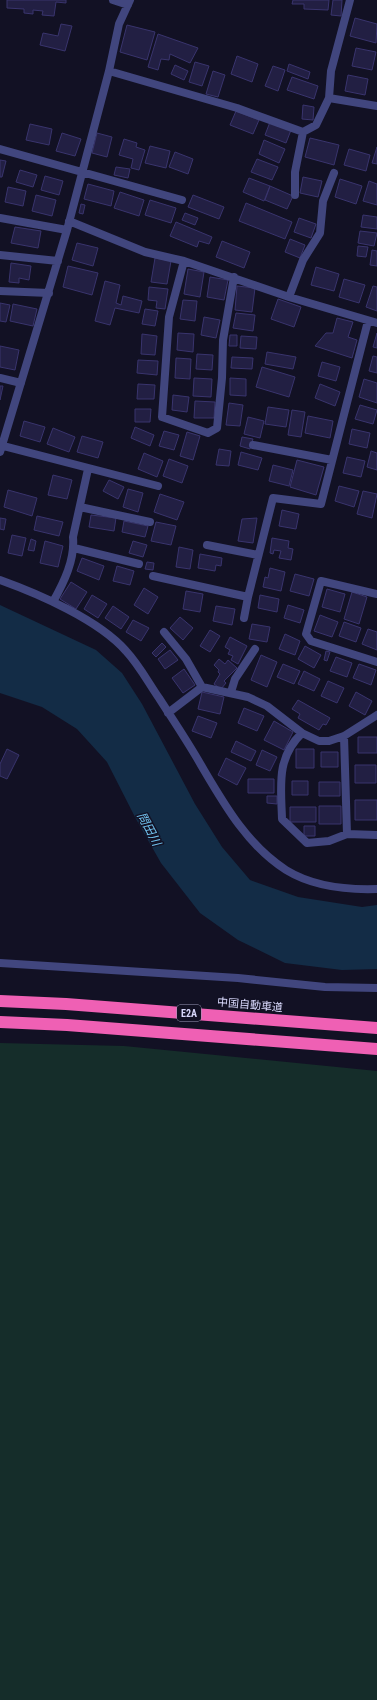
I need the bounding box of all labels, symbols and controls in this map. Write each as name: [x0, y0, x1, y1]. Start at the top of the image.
water label: 問田川: [134, 810, 165, 850]
street label: 中国自動車道: [217, 996, 283, 1014]
road number: E2A: [177, 1005, 201, 1021]

